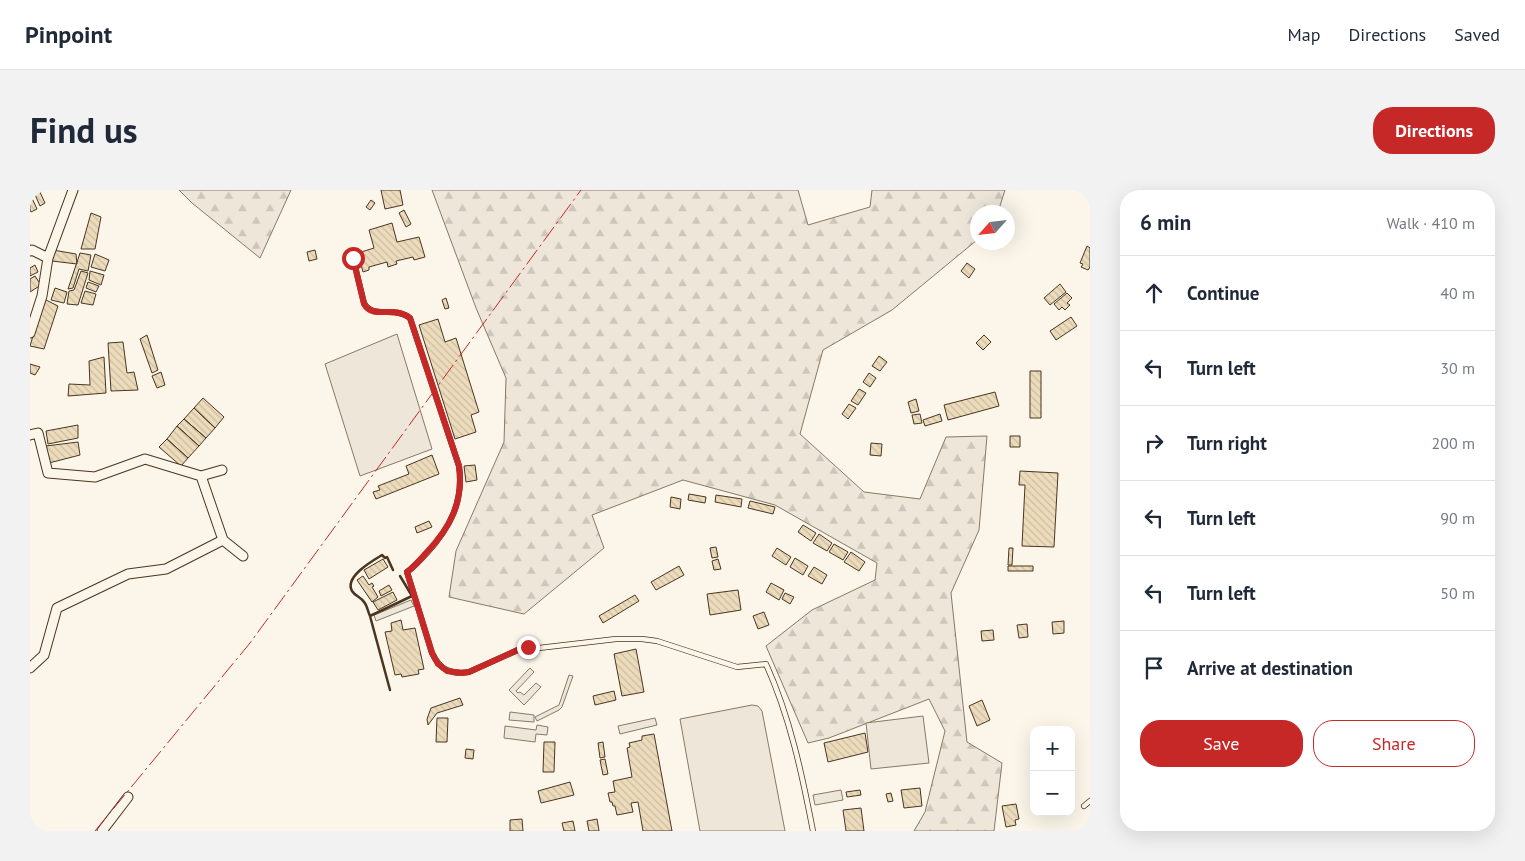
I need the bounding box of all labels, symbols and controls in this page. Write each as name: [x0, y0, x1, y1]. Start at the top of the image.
text: Pinpoint: [25, 19, 112, 50]
text: Map: [1288, 23, 1320, 46]
text: Directions: [1348, 23, 1426, 46]
text: Saved: [1454, 23, 1500, 46]
text: Find us: [30, 107, 138, 153]
button: Directions: [1373, 107, 1495, 154]
north arrow: [970, 205, 1015, 250]
text: 6 min: [1140, 209, 1191, 236]
text: Walk · 410 m: [1386, 213, 1475, 233]
route start: [342, 247, 365, 270]
icon: ahead: [1140, 279, 1168, 307]
text: Continue: [1187, 281, 1259, 305]
text: 40 m: [1440, 283, 1475, 303]
icon: left: [1140, 354, 1168, 382]
text: Turn left: [1187, 356, 1256, 380]
text: 30 m: [1440, 358, 1475, 378]
icon: right: [1140, 429, 1168, 457]
text: Turn right: [1187, 431, 1267, 455]
text: 200 m: [1432, 433, 1475, 453]
icon: left: [1140, 504, 1168, 532]
text: Turn left: [1187, 506, 1256, 530]
text: 90 m: [1440, 508, 1475, 528]
icon: left: [1140, 579, 1168, 607]
text: Turn left: [1187, 581, 1256, 605]
text: 50 m: [1440, 583, 1475, 603]
route end: [517, 636, 540, 659]
icon: arrive: [1140, 654, 1168, 682]
text: Arrive at destination: [1187, 656, 1353, 680]
button: Save: [1140, 720, 1303, 767]
button: Share: [1313, 720, 1475, 767]
map controls: [1030, 726, 1075, 816]
button: +: [1030, 726, 1075, 771]
button: −: [1030, 771, 1075, 816]

